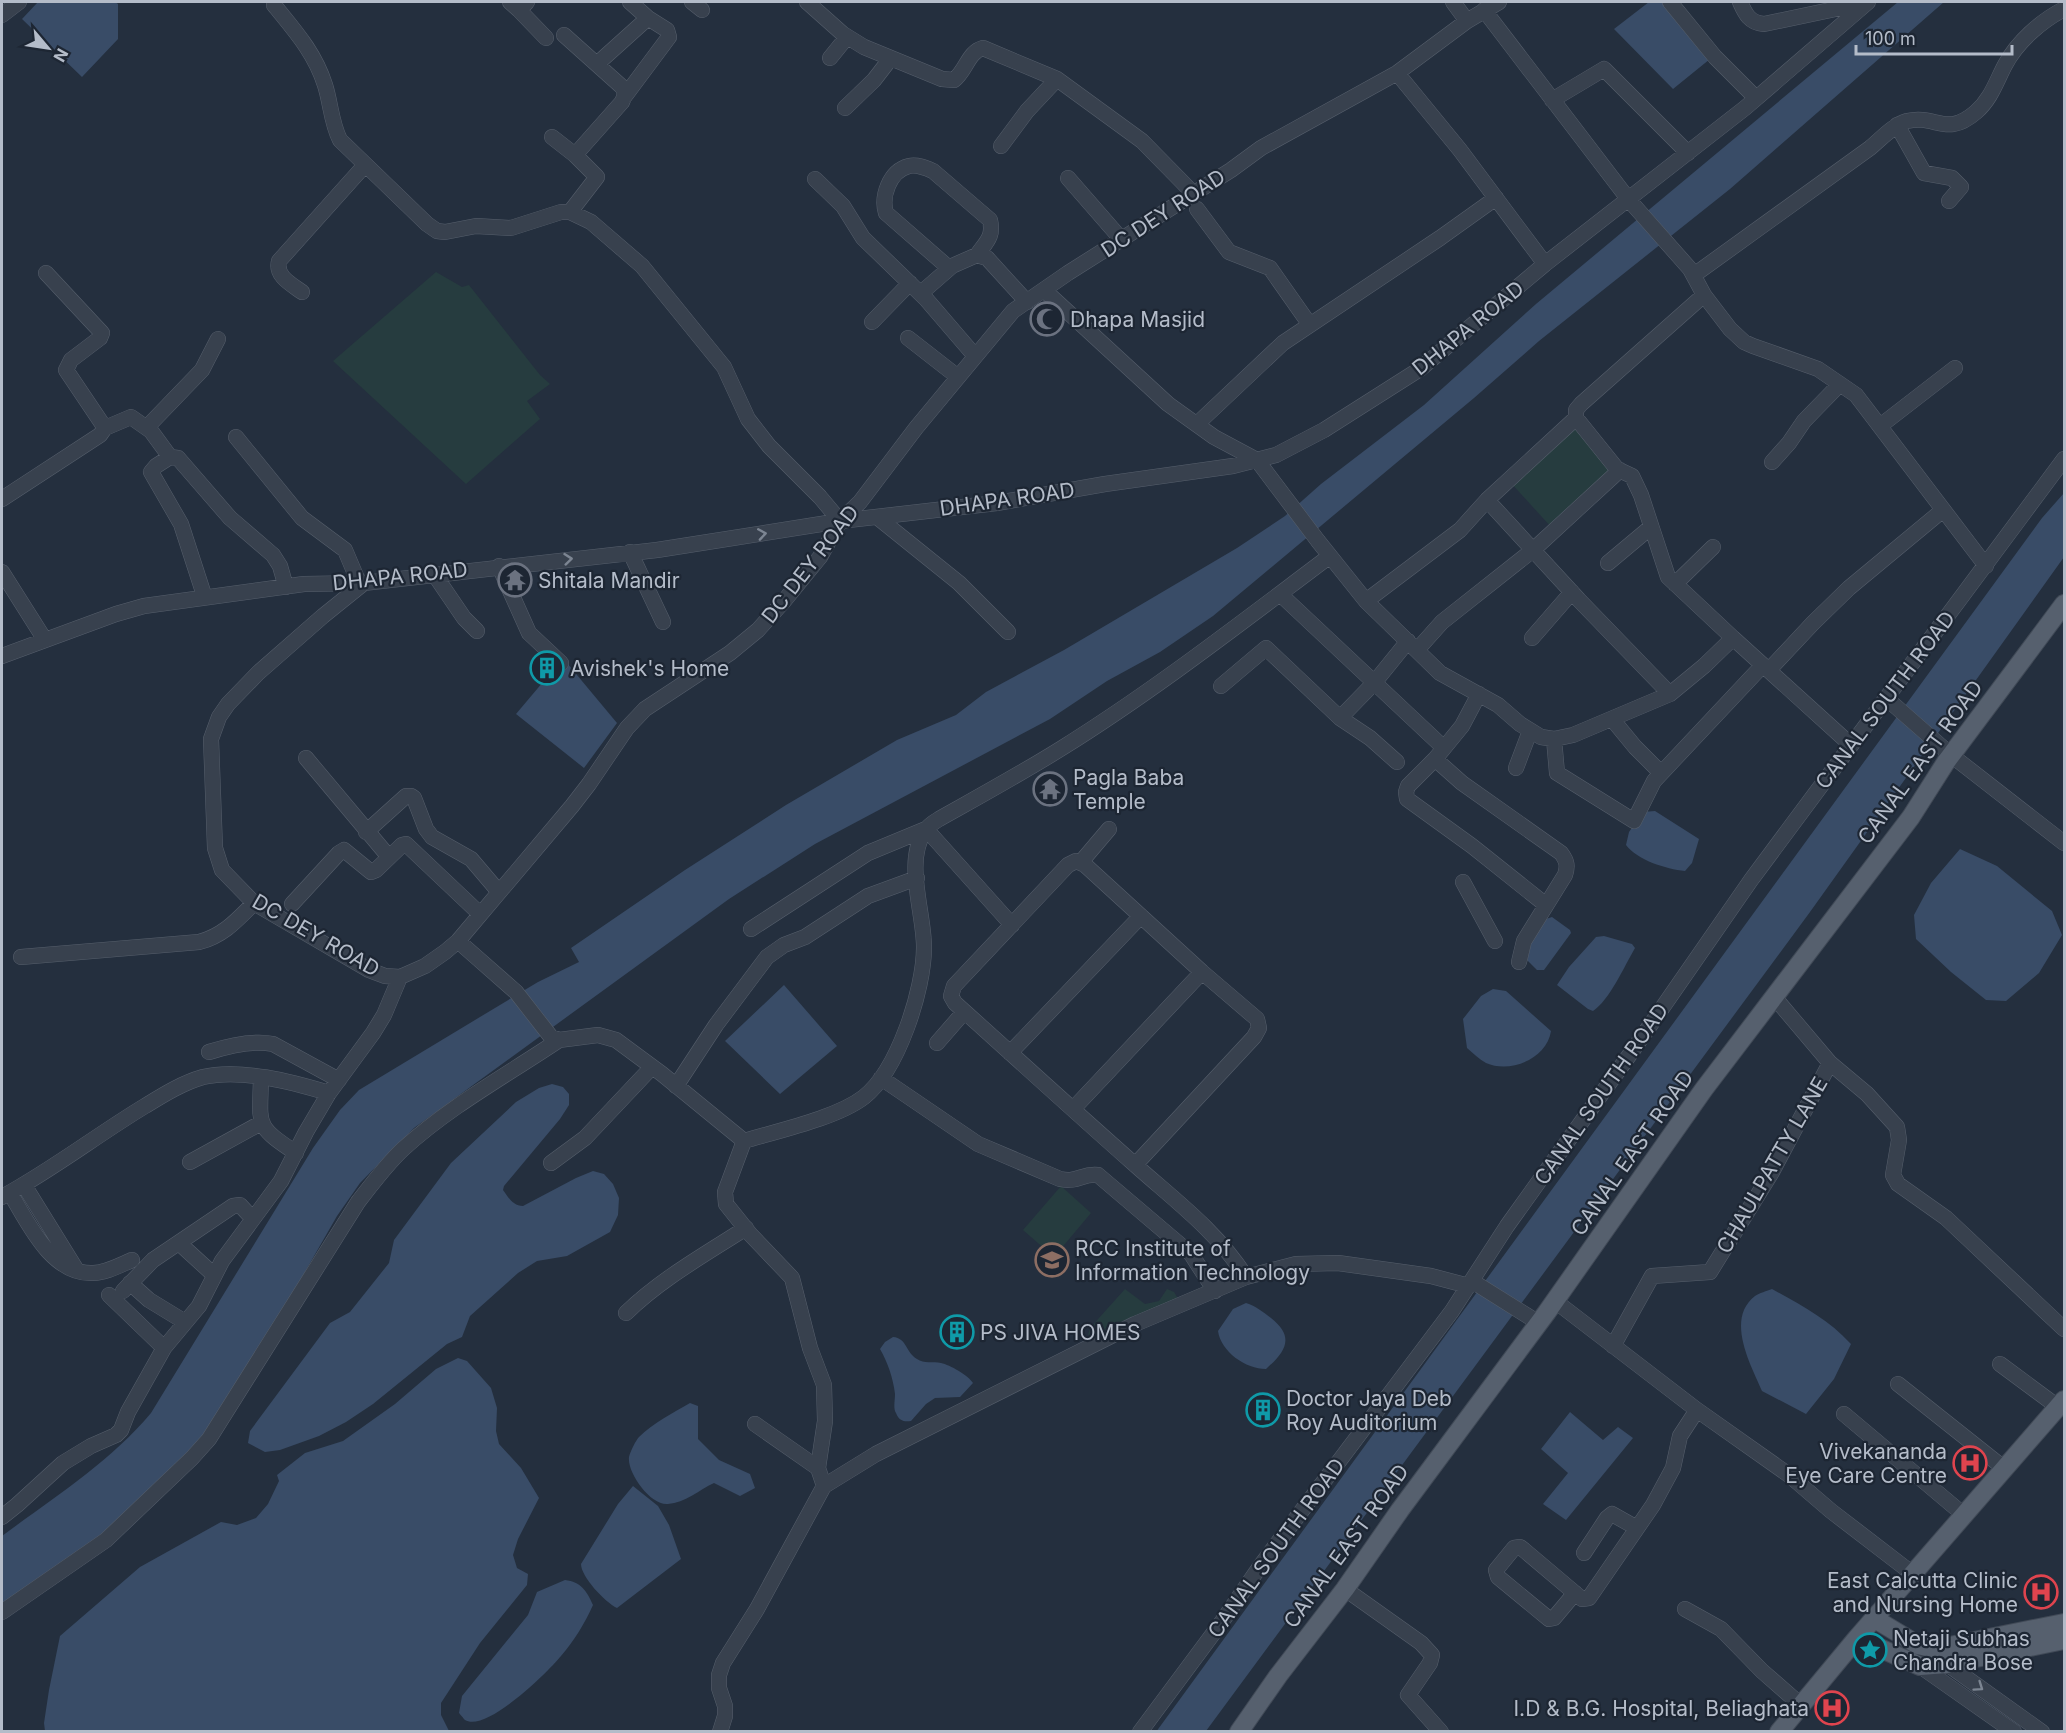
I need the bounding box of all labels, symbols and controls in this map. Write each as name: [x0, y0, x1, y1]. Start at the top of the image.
north arrow: [18, 18, 78, 78]
scale bar: [1856, 18, 2012, 56]
text: 100 m: [1865, 28, 1916, 49]
text: N: [49, 45, 73, 65]
street label: DC DEY ROAD: [1096, 164, 1230, 262]
street label: DHAPA ROAD: [1407, 275, 1529, 381]
mosque icon: Dhapa Masjid: [1029, 301, 1065, 337]
place label: Dhapa Masjid: [1070, 307, 1205, 332]
street label: DHAPA ROAD: [938, 477, 1076, 521]
street label: DC DEY ROAD: [756, 500, 864, 628]
one-way arrow: [757, 528, 766, 540]
one-way arrow: [564, 553, 573, 566]
street label: DHAPA ROAD: [331, 556, 469, 596]
temple icon: Shitala Mandir: [497, 562, 533, 598]
place label: Shitala Mandir: [538, 568, 680, 593]
street label: CANAL SOUTH ROAD: [1810, 606, 1960, 794]
building icon: Avishek's Home: [529, 650, 565, 686]
place label: Avishek's Home: [570, 656, 729, 681]
street label: CANAL EAST ROAD: [1852, 675, 1988, 849]
place label: Pagla Baba Temple: [1073, 765, 1184, 814]
temple icon: Pagla Baba Temple: [1032, 771, 1068, 807]
street label: DC DEY ROAD: [248, 888, 384, 982]
street label: CANAL SOUTH ROAD: [1529, 998, 1673, 1190]
street label: CANAL EAST ROAD: [1566, 1066, 1698, 1240]
street label: CHAULPATTY LANE: [1711, 1072, 1833, 1258]
place label: RCC Institute of Information Technology: [1075, 1236, 1310, 1285]
school or university icon: RCC Institute of Information Technology: [1034, 1242, 1070, 1278]
building icon: PS JIVA HOMES: [939, 1314, 975, 1350]
place label: PS JIVA HOMES: [980, 1320, 1141, 1345]
place label: Doctor Jaya Deb Roy Auditorium: [1286, 1386, 1452, 1435]
building icon: Doctor Jaya Deb Roy Auditorium: [1245, 1392, 1281, 1428]
place label: Vivekananda Eye Care Centre: [1785, 1439, 1947, 1488]
hospital icon: Vivekananda Eye Care Centre: [1952, 1445, 1988, 1481]
street label: CANAL SOUTH ROAD: [1202, 1453, 1350, 1643]
street label: CANAL EAST ROAD: [1278, 1459, 1414, 1633]
place label: East Calcutta Clinic and Nursing Home: [1827, 1568, 2018, 1617]
hospital icon: East Calcutta Clinic and Nursing Home: [2023, 1574, 2059, 1610]
place label: Netaji Subhas Chandra Bose: [1893, 1626, 2033, 1675]
place icon: Netaji Subhas Chandra Bose: [1852, 1632, 1888, 1668]
one-way arrow: [1973, 1680, 1984, 1691]
hospital icon: I.D & B.G. Hospital, Beliaghata: [1814, 1690, 1850, 1726]
place label: I.D & B.G. Hospital, Beliaghata: [1513, 1696, 1809, 1721]

